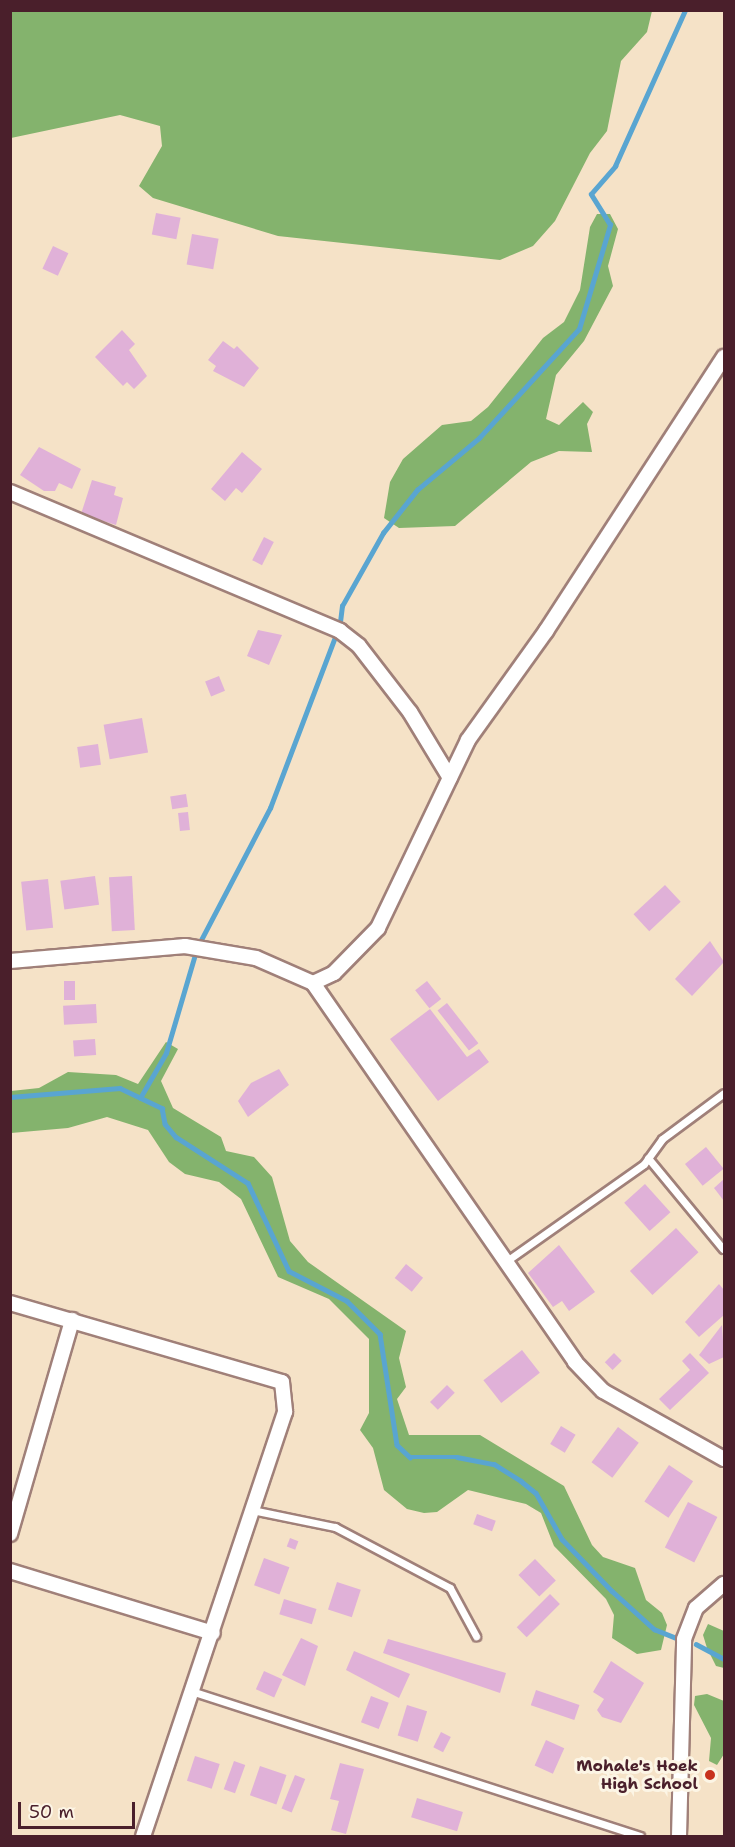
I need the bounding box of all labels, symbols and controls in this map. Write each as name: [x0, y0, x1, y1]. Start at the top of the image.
place label: Mohale's Hoek High School: [576, 1756, 698, 1794]
marker: Mohale's Hoek High School: [703, 1768, 717, 1782]
scale bar: [21, 1790, 138, 1828]
text: 50 m: [29, 1800, 74, 1824]

